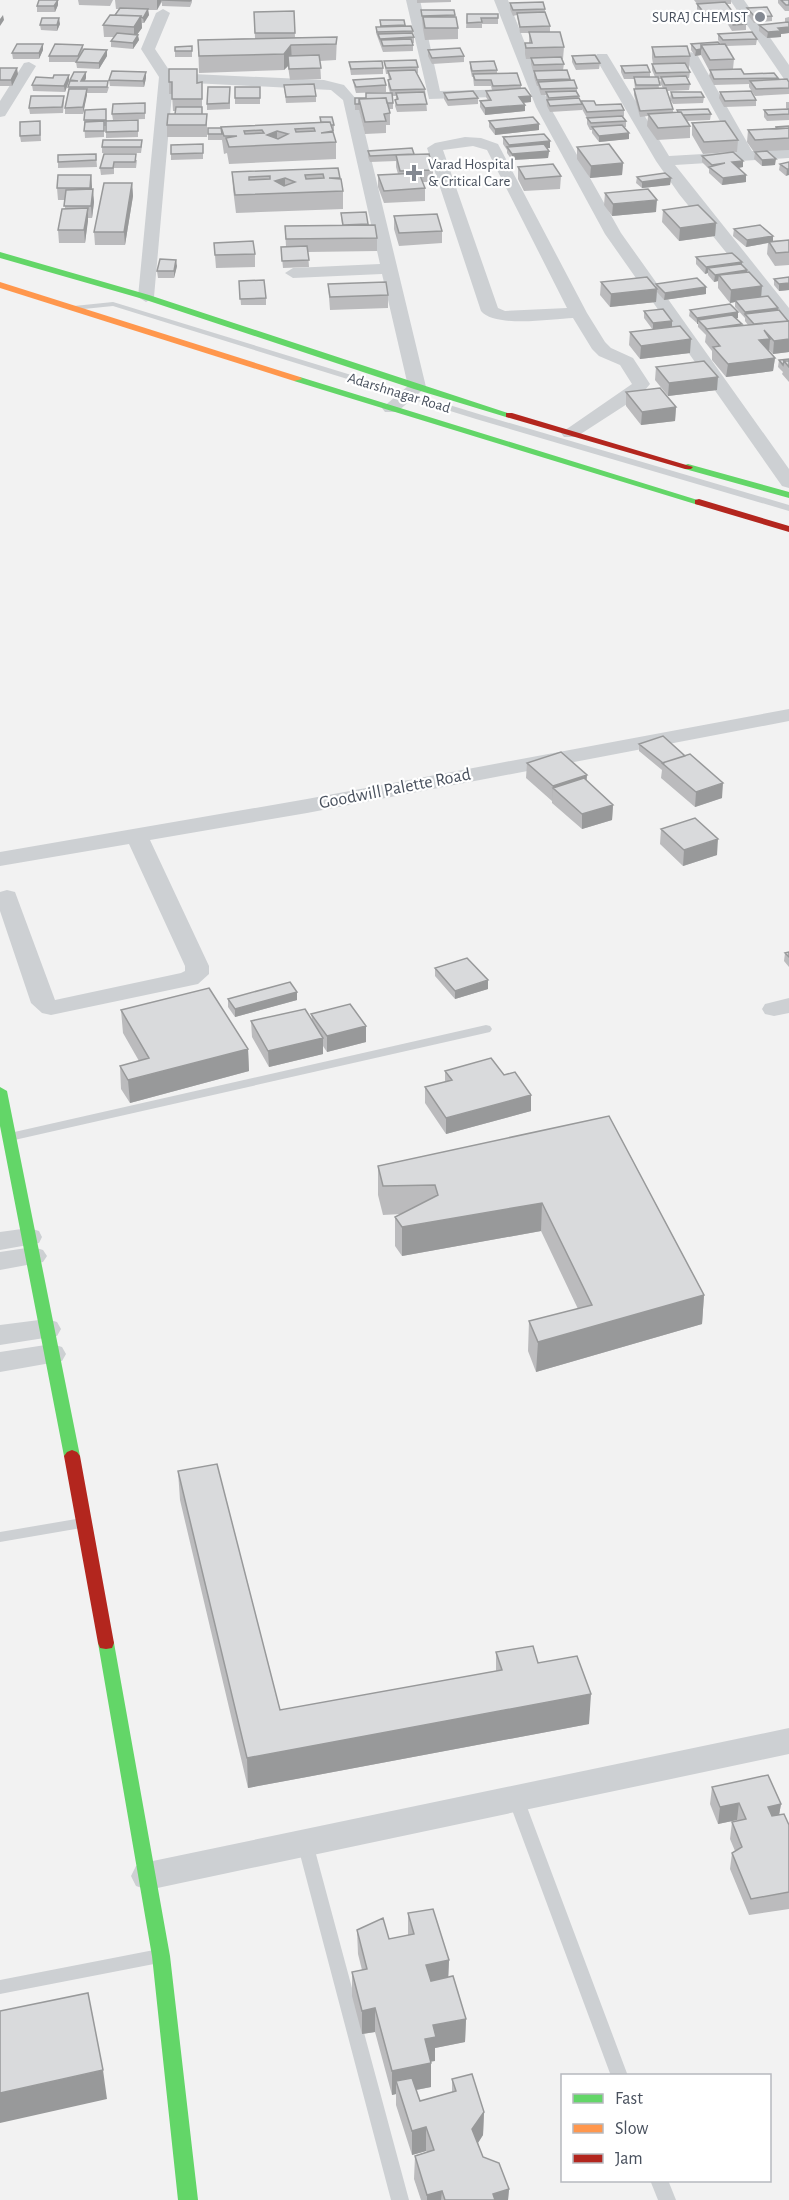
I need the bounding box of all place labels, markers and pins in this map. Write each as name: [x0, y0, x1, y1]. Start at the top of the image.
place label: SURAJ CHEMIST: [652, 10, 749, 25]
marker: SURAJ CHEMIST: [753, 10, 767, 24]
place label: Varad Hospital & Critical Care: [428, 157, 514, 189]
marker: Varad Hospital & Critical Care: [405, 164, 423, 182]

